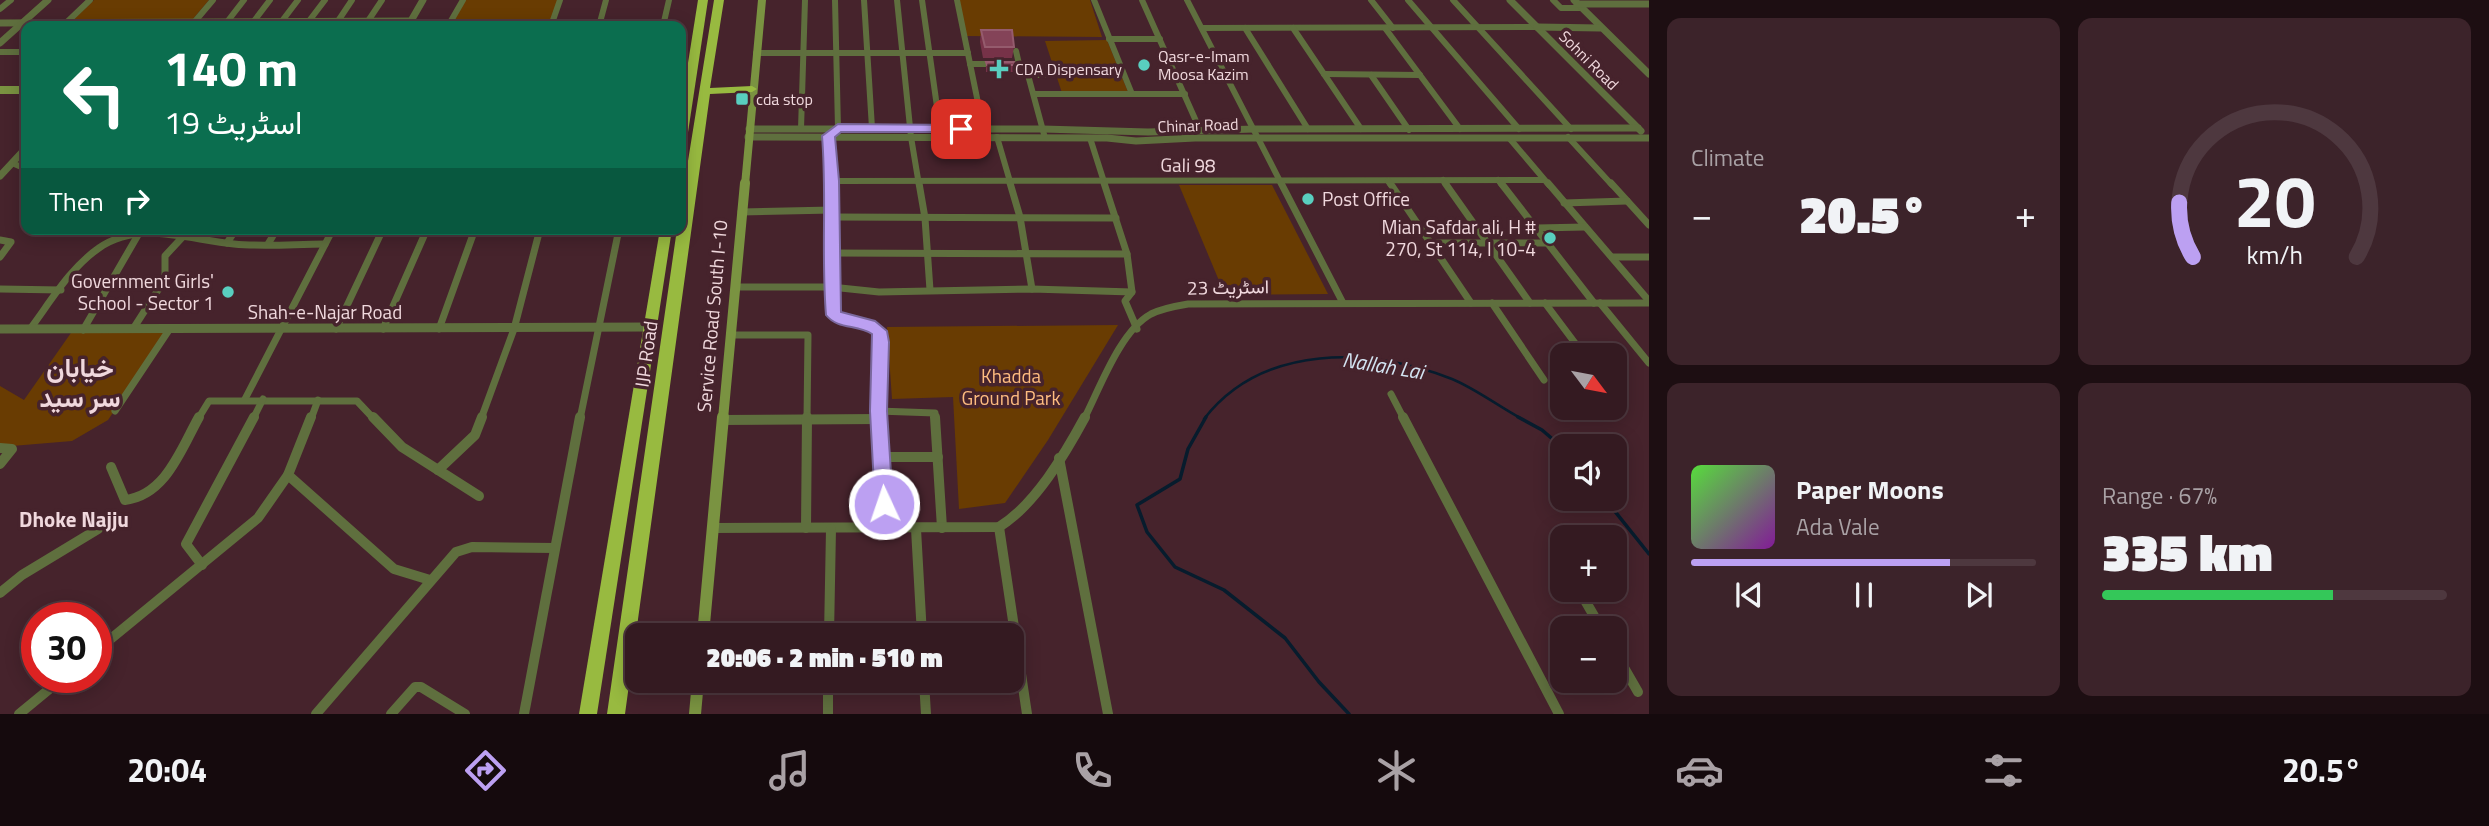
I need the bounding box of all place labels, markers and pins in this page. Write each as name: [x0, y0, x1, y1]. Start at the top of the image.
place label: Qasr-e-Imam Moosa Kazim: [1158, 44, 1250, 86]
place label: CDA Dispensary: [1015, 57, 1122, 81]
marker: Qasr-e-Imam Moosa Kazim: [1136, 57, 1152, 73]
marker: CDA Dispensary: [989, 59, 1009, 79]
place label: cda stop: [756, 87, 813, 111]
marker: cda stop: [734, 91, 750, 107]
pin: [931, 99, 991, 159]
place label: Post Office: [1322, 184, 1410, 213]
marker: Post Office: [1300, 191, 1316, 207]
place label: Mian Safdar ali, H # 270, St 114, I 10-4: [1382, 212, 1536, 263]
marker: Mian Safdar ali, H # 270, St 114, I 10-4: [1542, 230, 1558, 246]
place label: Government Girls' School - Sector 1: [71, 266, 214, 317]
marker: Government Girls' School - Sector 1: [220, 284, 236, 300]

